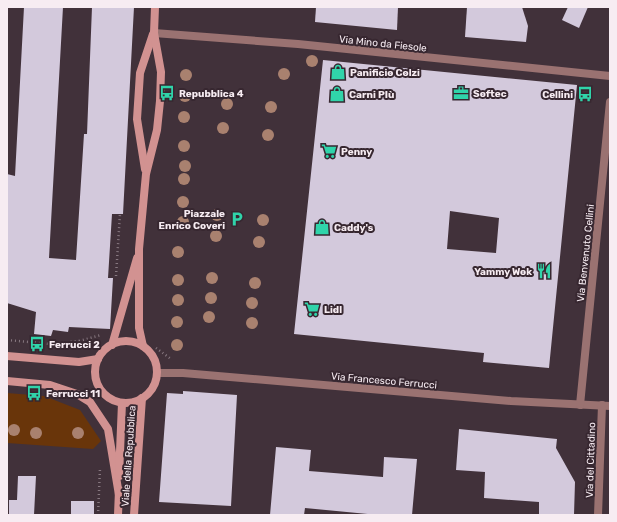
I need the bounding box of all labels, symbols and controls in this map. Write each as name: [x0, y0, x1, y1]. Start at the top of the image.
street label: Via Mino da Fiesole: [338, 33, 428, 55]
shop icon: Panificio Colzi: [329, 63, 347, 81]
place label: Panificio Colzi: [350, 67, 420, 79]
bus stop icon: Repubblica 4: [158, 84, 176, 102]
office icon: Softec: [452, 84, 470, 102]
shop icon: Carni PIù: [328, 85, 346, 103]
bus stop icon: Cellini: [576, 85, 594, 103]
place label: Repubblica 4: [179, 88, 244, 100]
place label: Softec: [473, 88, 507, 100]
place label: Carni PIù: [349, 89, 394, 101]
place label: Cellini: [542, 89, 573, 101]
supermarket icon: Penny: [320, 142, 338, 160]
place label: Penny: [341, 146, 372, 158]
street label: Via Benvenuto Cellini: [575, 204, 597, 303]
place label: Piazzale Enrico Coveri: [159, 208, 225, 232]
parking icon: Piazzale Enrico Coveri: [228, 210, 246, 228]
shop icon: Caddy's: [313, 218, 331, 236]
place label: Caddy's: [334, 222, 374, 234]
restaurant icon: Yammy Wok: [535, 262, 553, 280]
place label: Yammy Wok: [474, 266, 532, 278]
supermarket icon: Lidl: [303, 300, 321, 318]
place label: Lidl: [324, 304, 342, 316]
bus stop icon: Ferrucci 2: [28, 335, 46, 353]
place label: Ferrucci 2: [49, 339, 100, 351]
street label: Via Francesco Ferrucci: [330, 370, 437, 392]
bus stop icon: Ferrucci 11: [25, 384, 43, 402]
place label: Ferrucci 11: [46, 388, 100, 400]
street label: Viale della Repubblica: [119, 405, 139, 507]
street label: Via del Cittadino: [584, 422, 598, 498]

